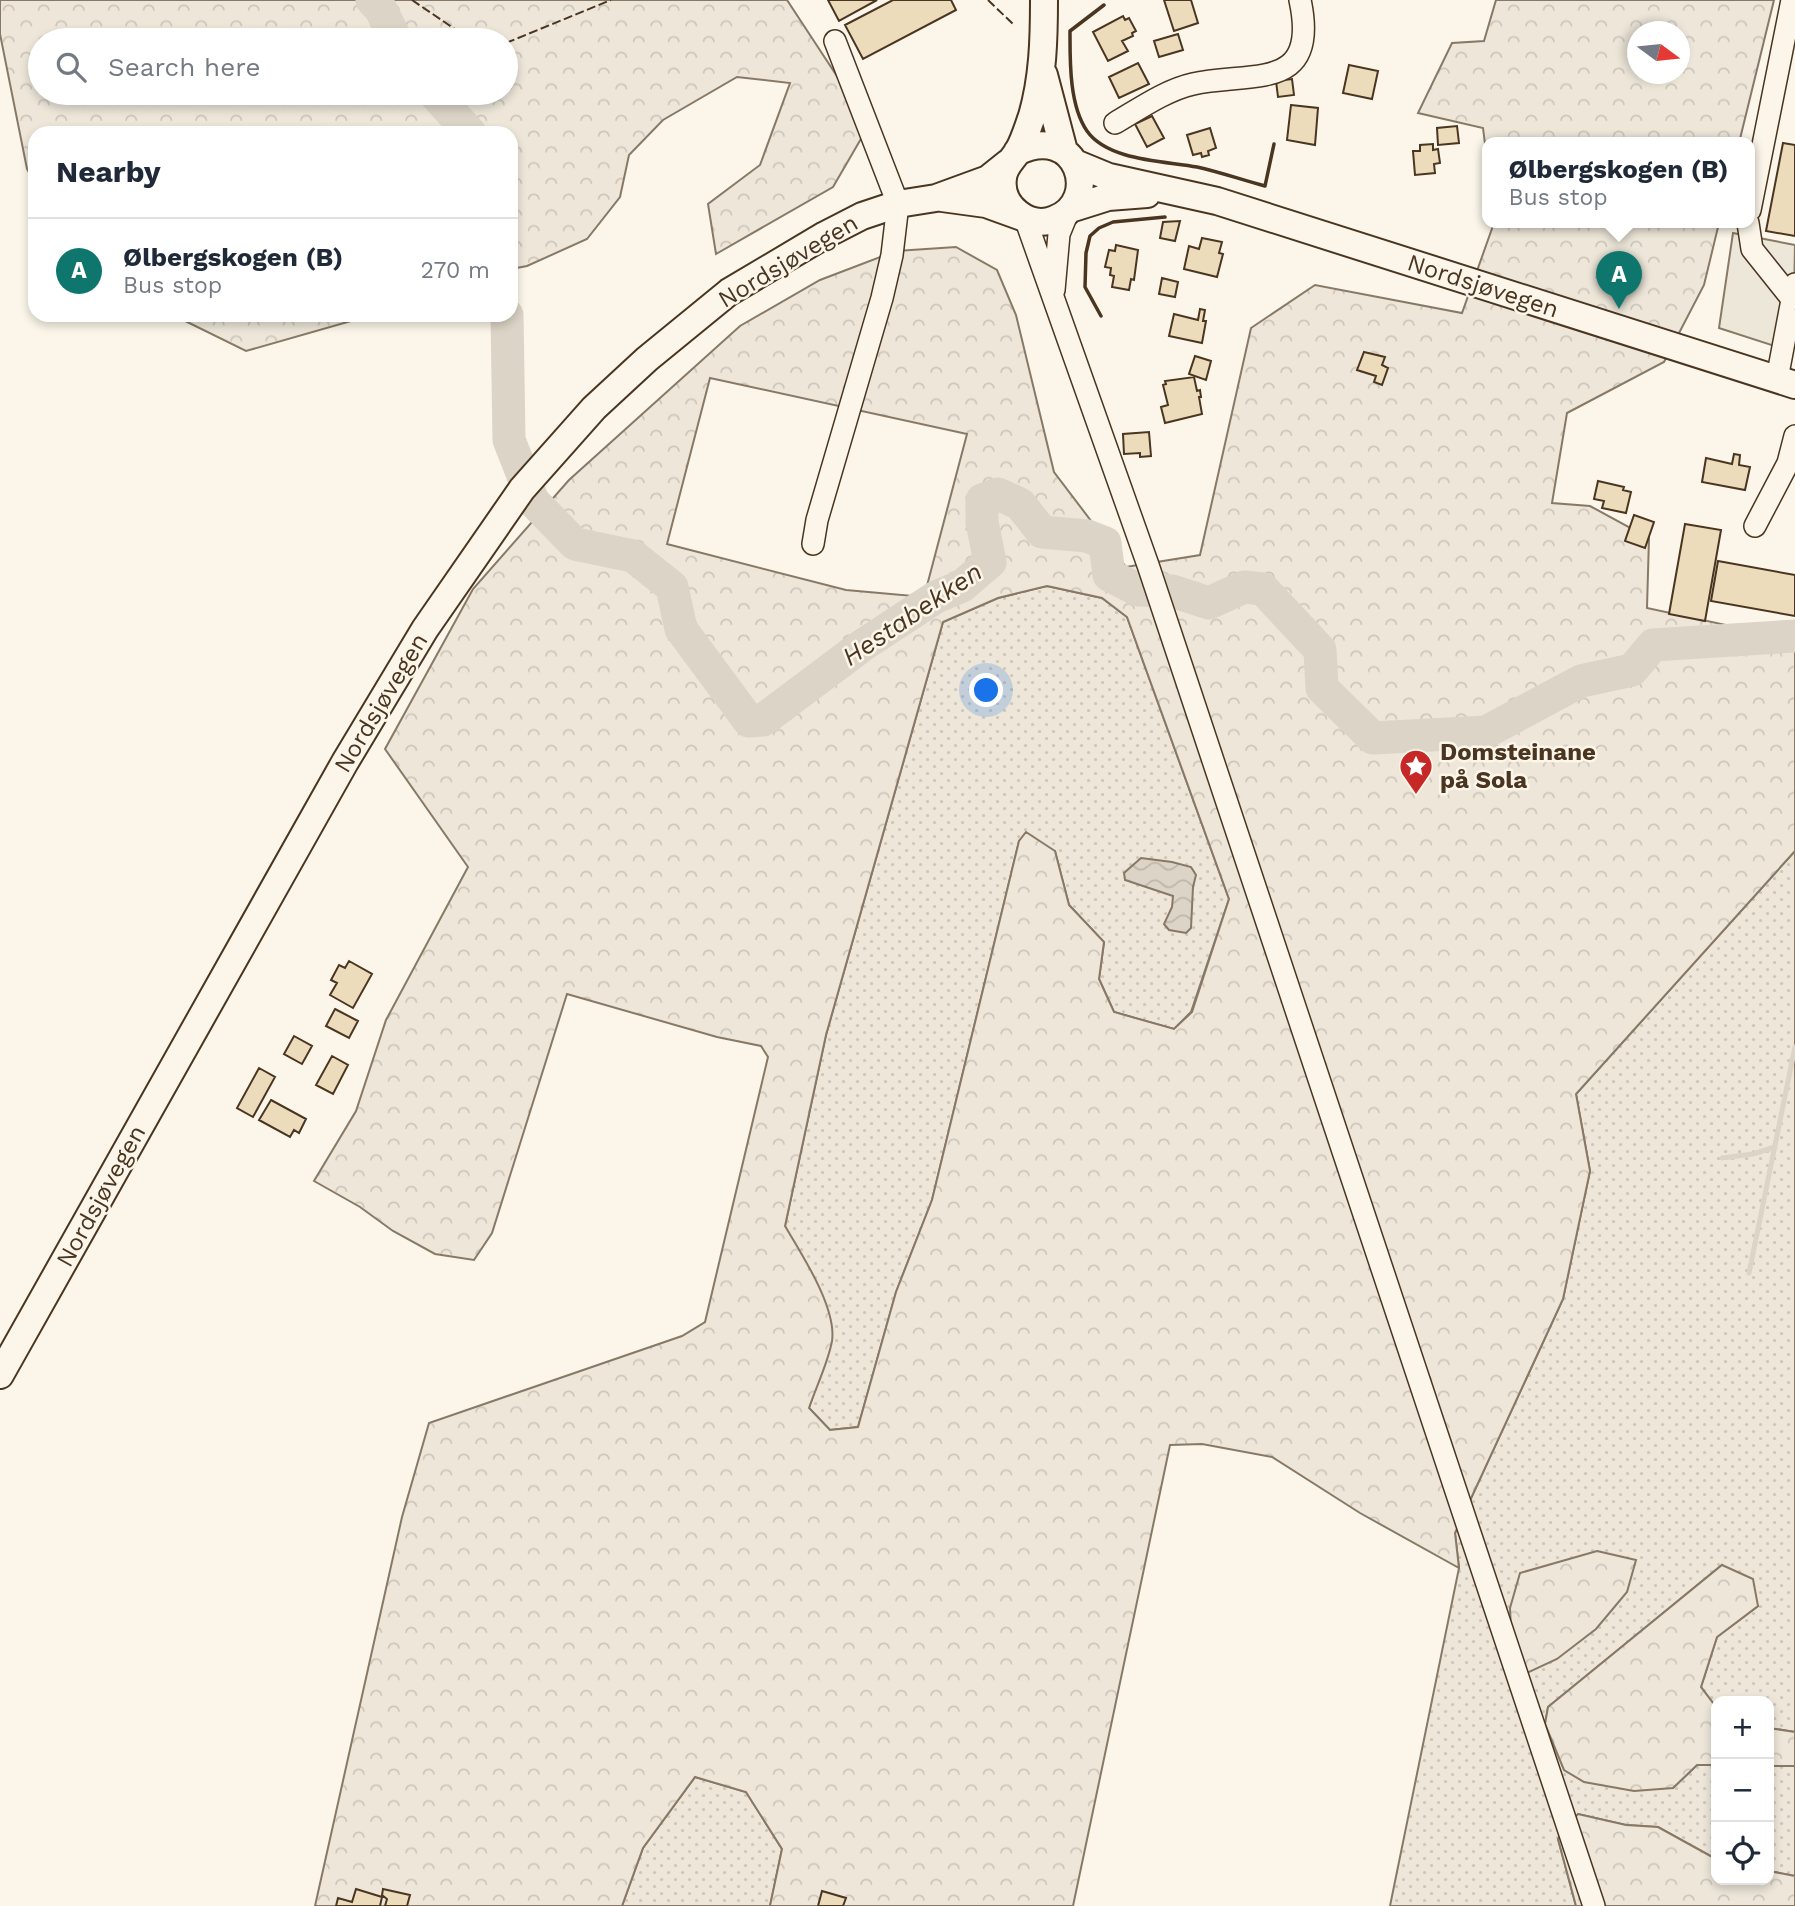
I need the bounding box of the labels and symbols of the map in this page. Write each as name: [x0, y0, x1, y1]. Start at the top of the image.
north arrow: [1627, 21, 1690, 84]
street label: Nordsjøvegen: [713, 208, 863, 314]
street label: Nordsjøvegen: [1404, 248, 1562, 324]
pin: A: [1596, 251, 1642, 309]
water label: Hestabekken: [836, 556, 988, 672]
street label: Nordsjøvegen: [328, 628, 434, 778]
your location: [969, 673, 1003, 707]
place label: Domsteinane på Sola: [1440, 738, 1596, 794]
place icon: Domsteinane på Sola: [1397, 747, 1435, 796]
street label: Nordsjøvegen: [51, 1120, 151, 1272]

